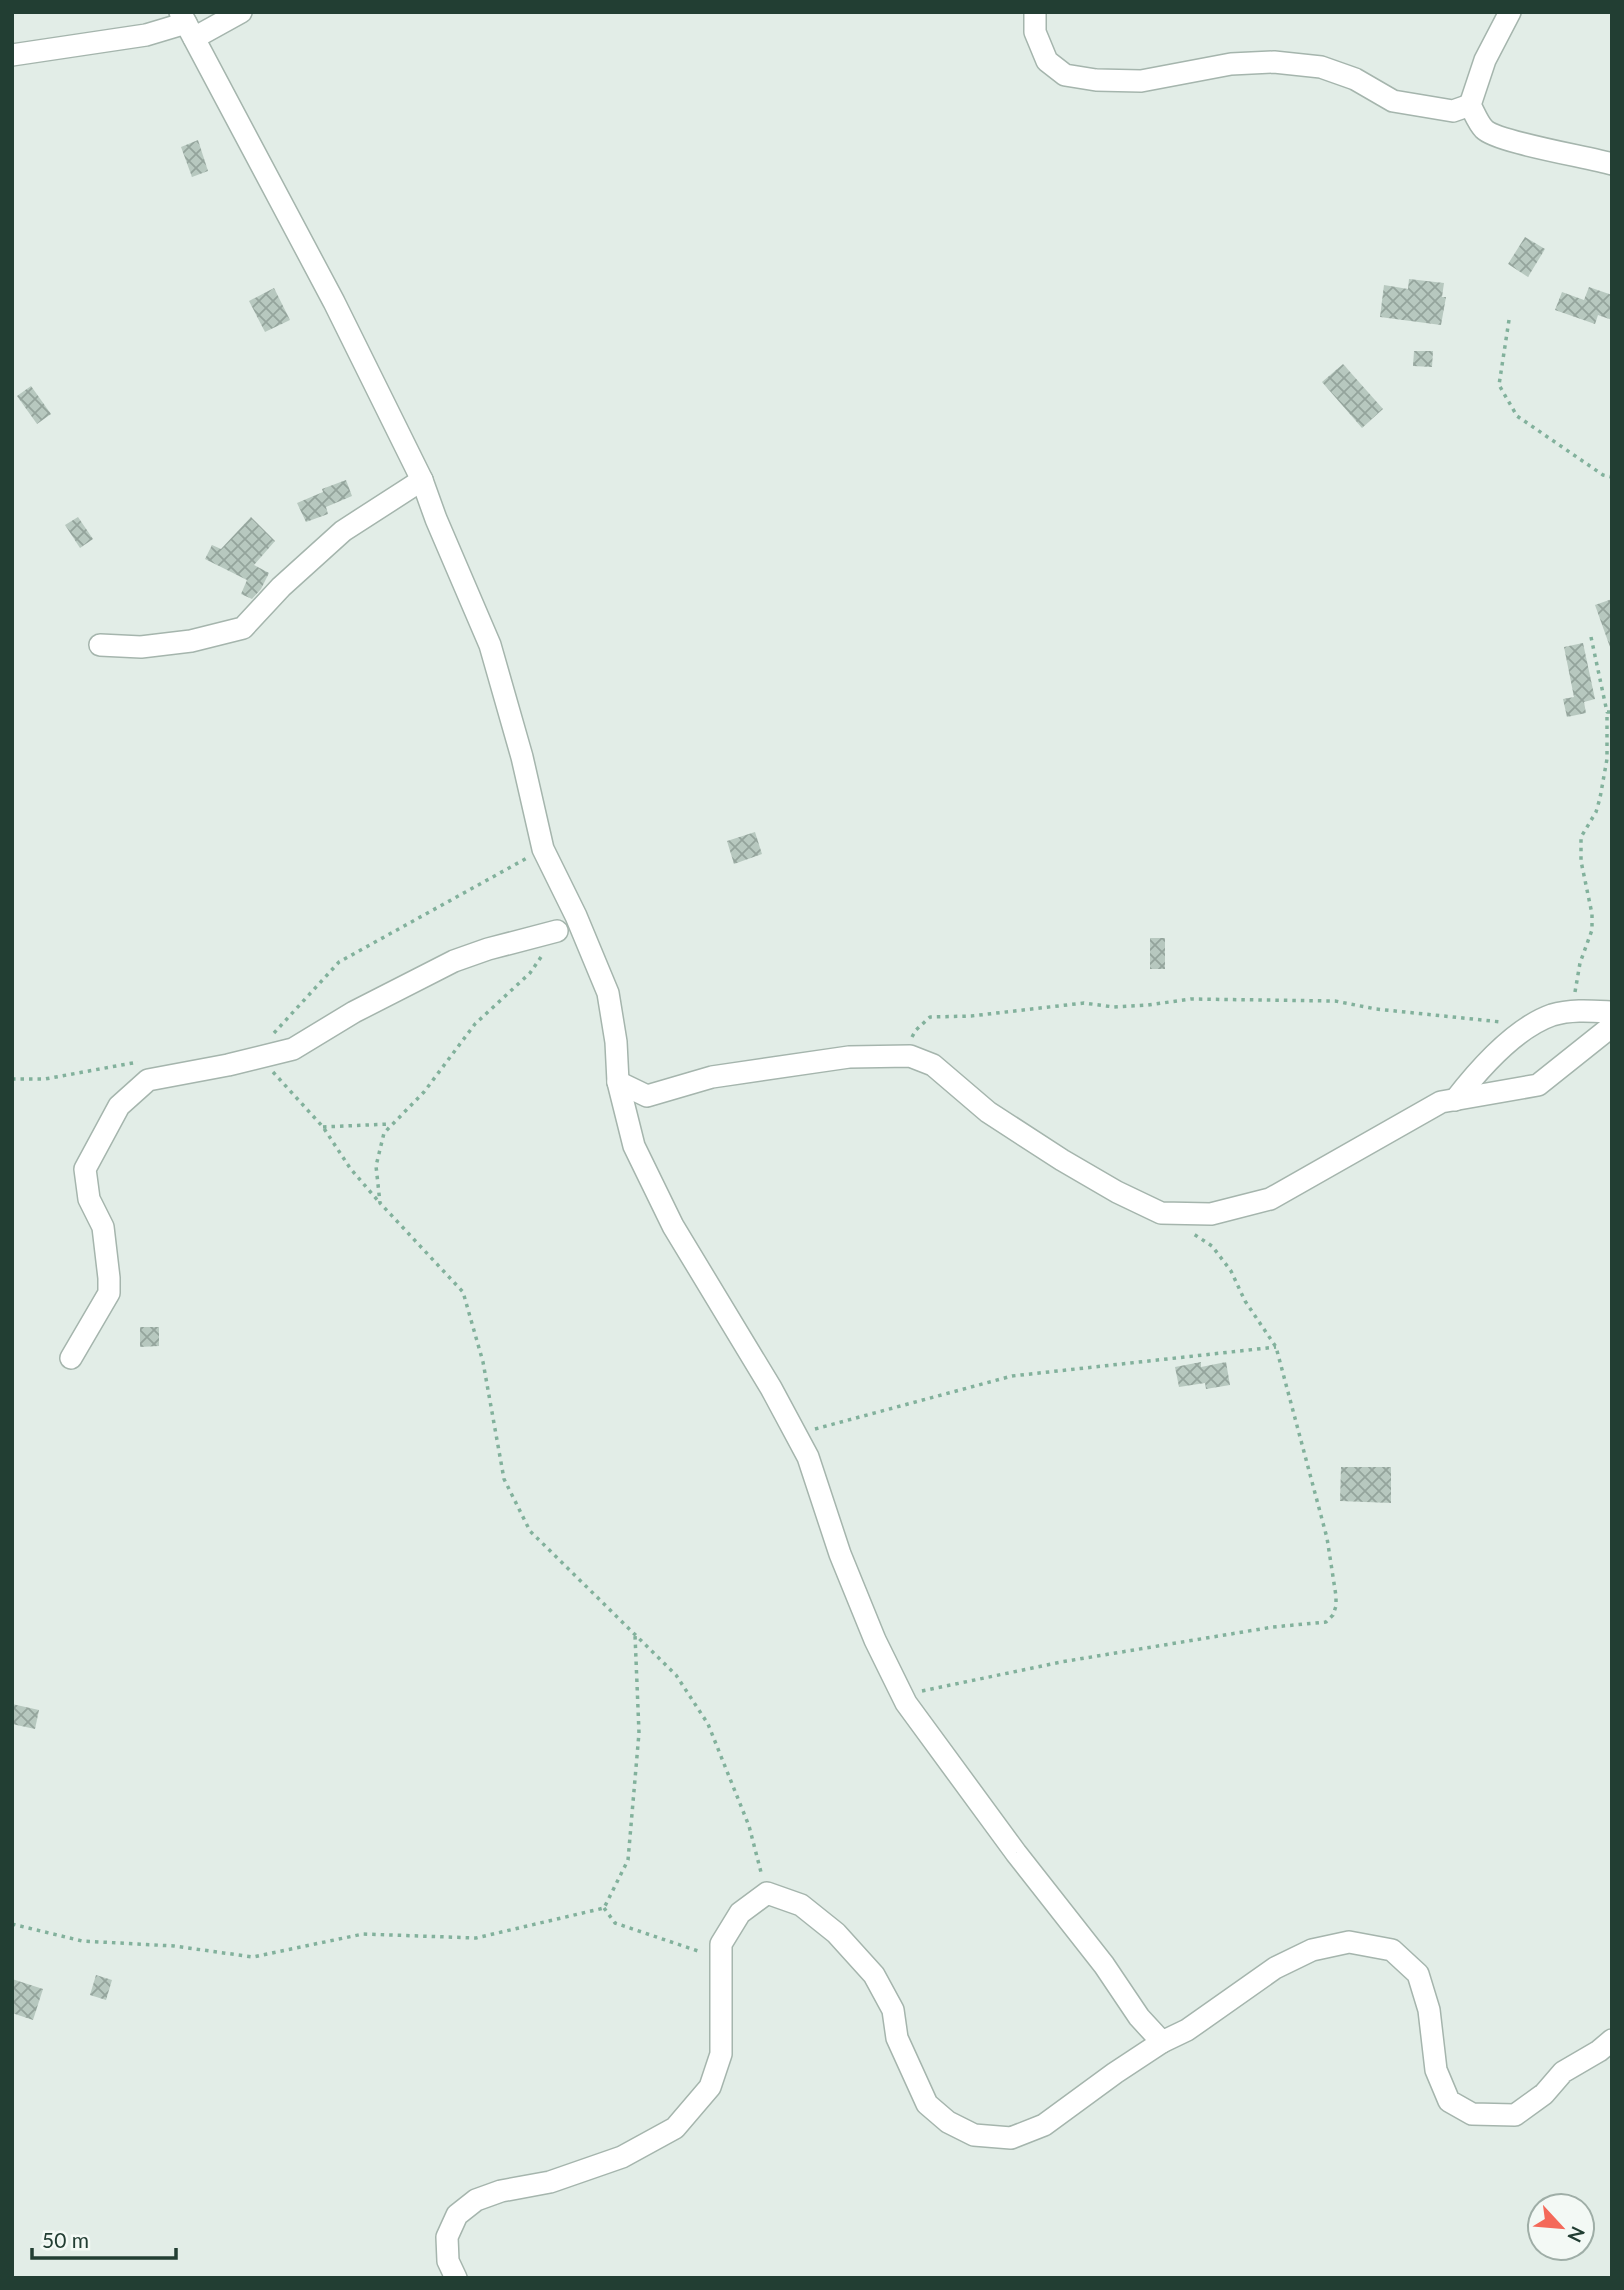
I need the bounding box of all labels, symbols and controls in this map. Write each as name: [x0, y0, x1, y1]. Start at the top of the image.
north arrow: [1526, 2192, 1596, 2262]
scale bar: [32, 2216, 175, 2260]
text: N: [1563, 2223, 1590, 2246]
text: 50 m: [42, 2227, 89, 2252]

